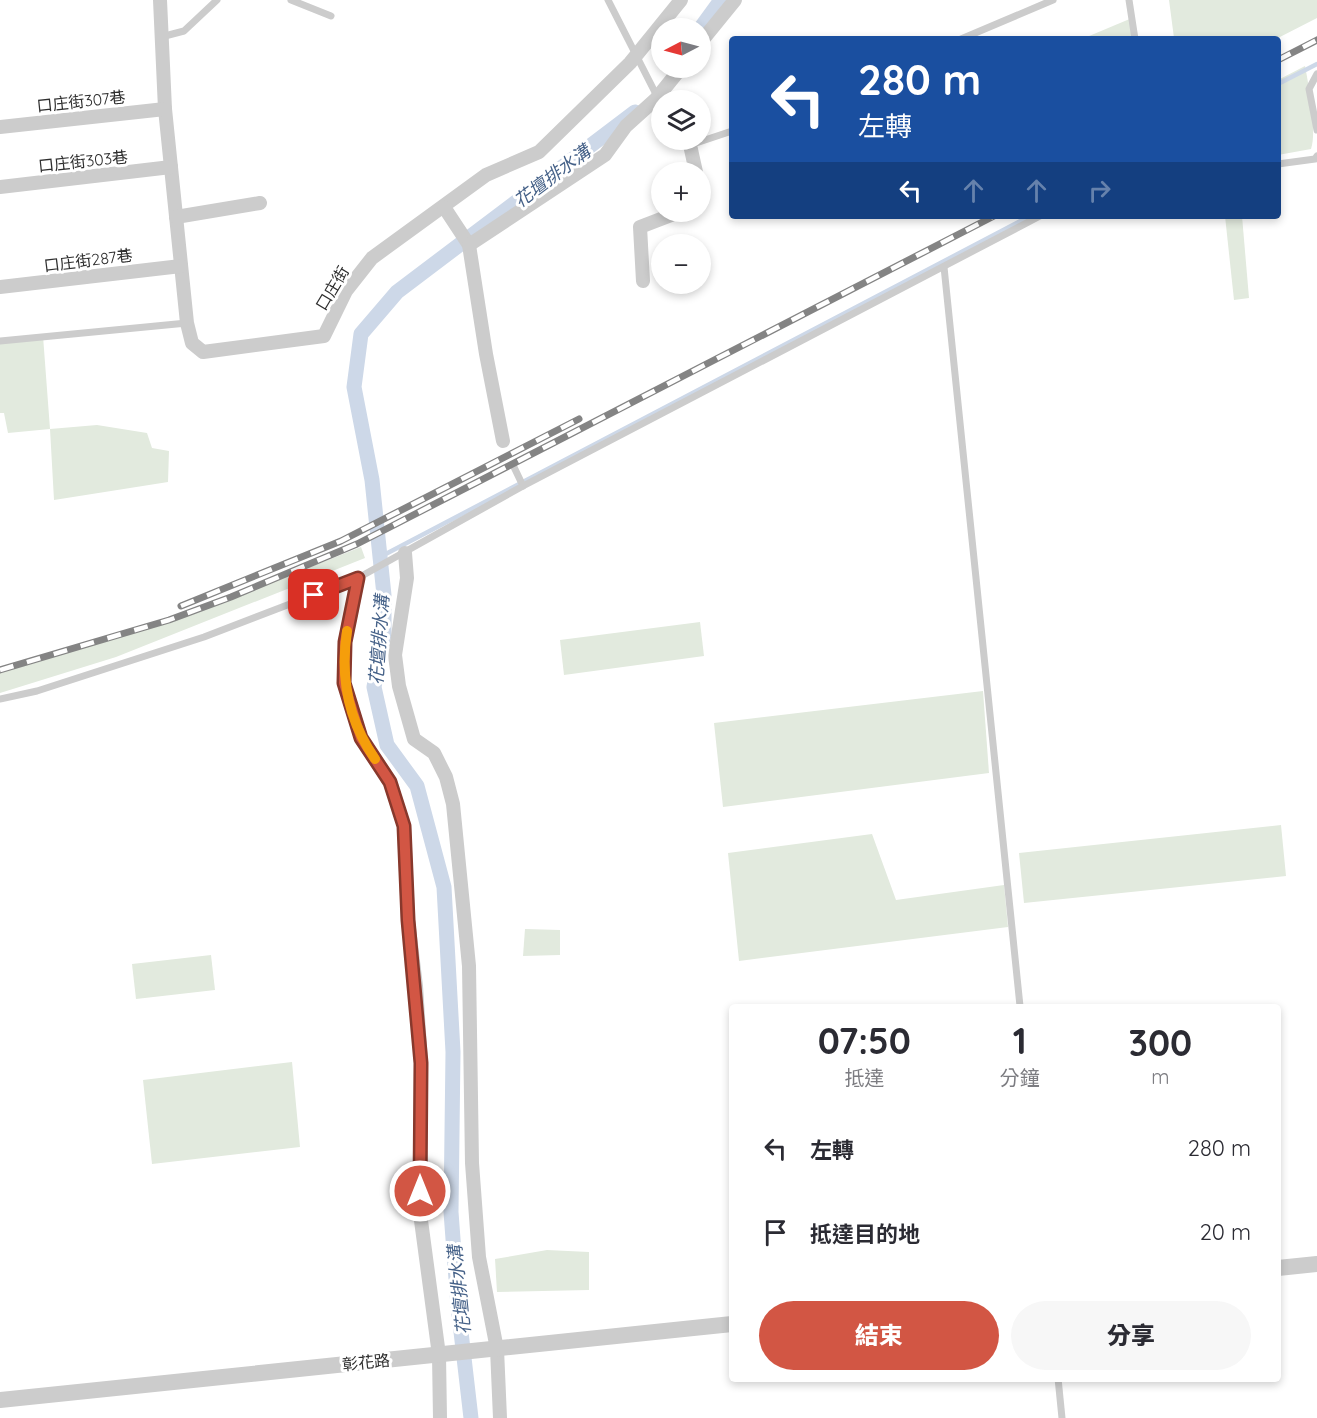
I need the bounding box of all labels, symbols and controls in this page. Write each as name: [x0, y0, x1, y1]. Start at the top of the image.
north arrow: [651, 18, 711, 78]
map controls: [651, 18, 711, 294]
text: 280 m: [858, 53, 981, 106]
icon: left: [759, 60, 837, 138]
street label: 口庄街307巷: [36, 86, 126, 116]
button: layers: [651, 90, 711, 150]
text: 左轉: [858, 109, 912, 143]
water label: 花壇排水溝: [509, 138, 597, 212]
street label: 口庄街303巷: [37, 146, 129, 176]
button: +: [651, 162, 711, 222]
icon: left: [894, 174, 927, 207]
icon: ahead: [957, 174, 990, 207]
icon: ahead: [1020, 174, 1053, 207]
icon: right: [1083, 174, 1116, 207]
button: −: [651, 234, 711, 294]
street label: 口庄街287巷: [42, 245, 134, 275]
street label: 口庄街: [311, 262, 353, 314]
pin: [288, 569, 339, 620]
icon: arrive: [297, 578, 330, 611]
water label: 花壇排水溝: [364, 591, 394, 686]
text: 07:50: [818, 1018, 911, 1063]
text: 1: [1013, 1018, 1027, 1063]
text: 300: [1129, 1020, 1192, 1065]
text: m: [1151, 1064, 1169, 1089]
text: 抵達: [844, 1065, 884, 1090]
text: 分鐘: [1000, 1065, 1040, 1090]
icon: left: [759, 1132, 792, 1165]
text: 280 m: [1188, 1134, 1251, 1162]
text: 左轉: [810, 1136, 854, 1164]
position arrow: [388, 1159, 452, 1223]
icon: arrive: [759, 1216, 792, 1249]
text: 20 m: [1200, 1218, 1251, 1246]
text: 抵達目的地: [810, 1220, 920, 1248]
water label: 花壇排水溝: [443, 1241, 475, 1336]
button: 結束: [759, 1301, 999, 1370]
button: 分享: [1011, 1301, 1251, 1370]
street label: 彰花路: [341, 1350, 391, 1374]

